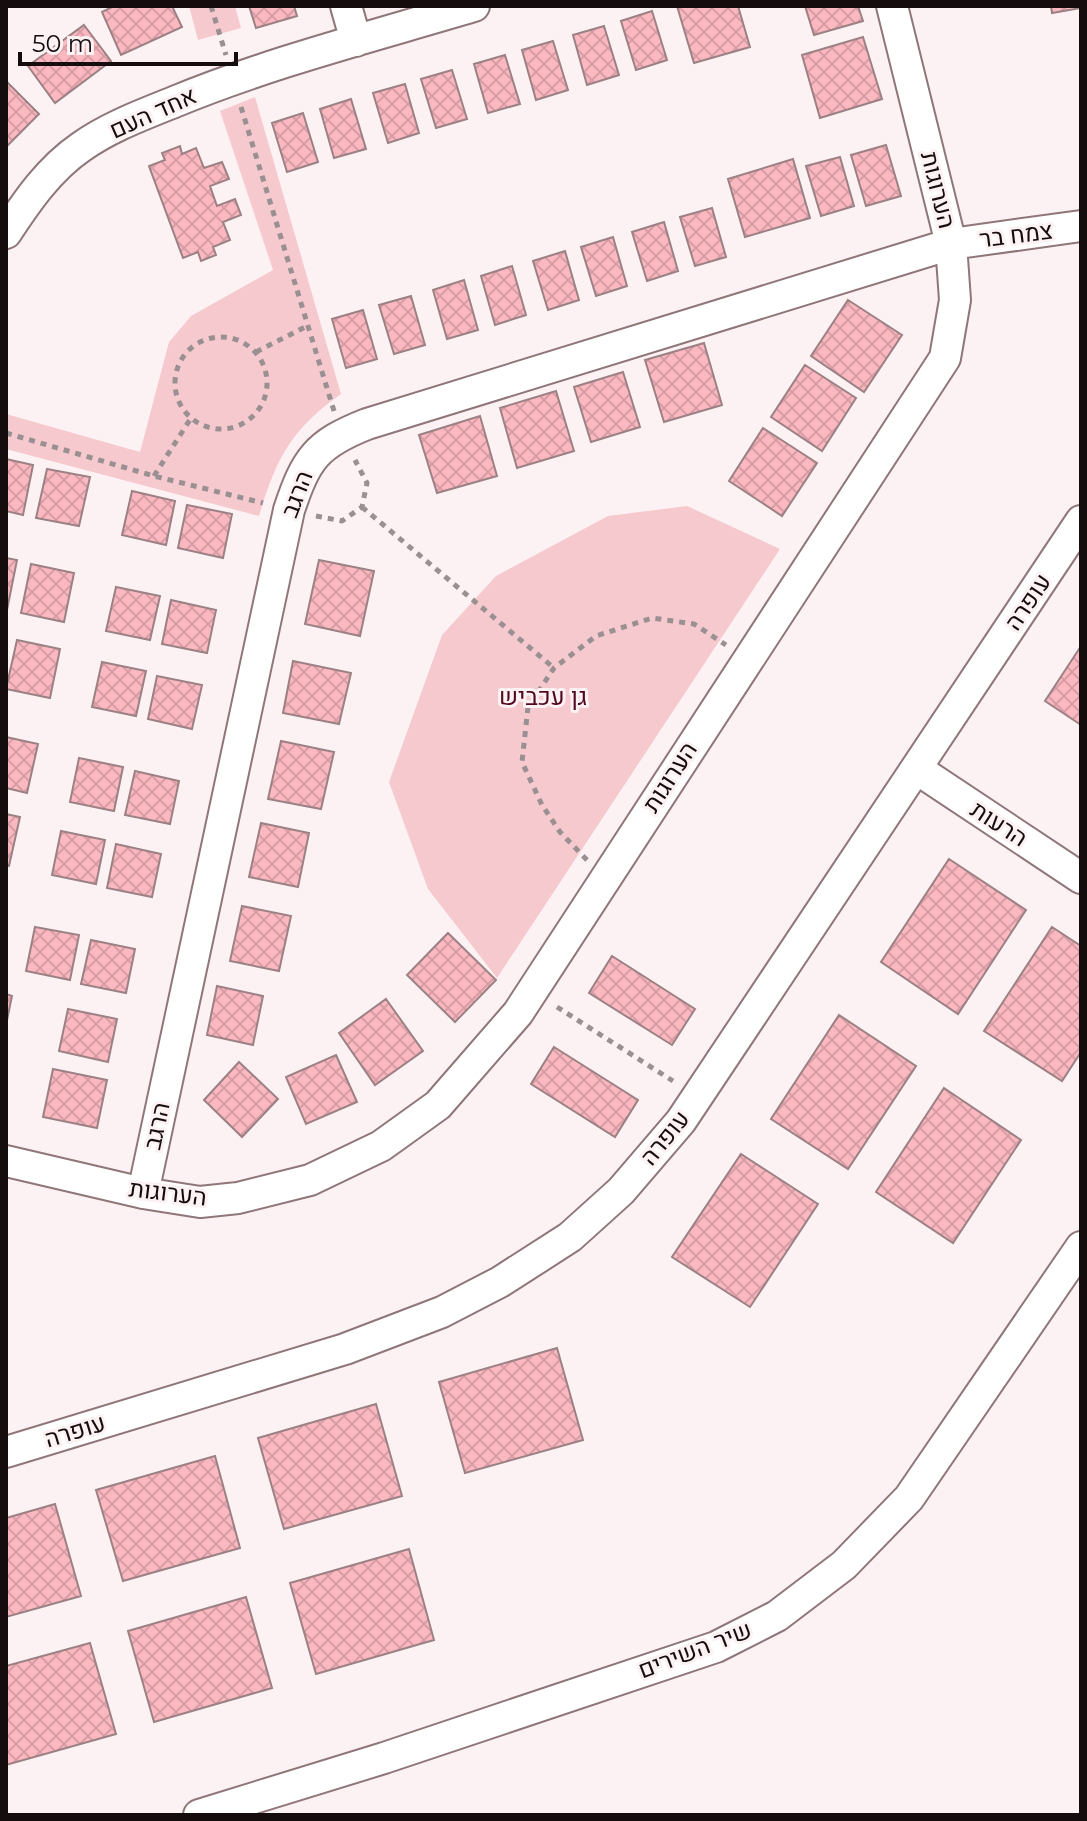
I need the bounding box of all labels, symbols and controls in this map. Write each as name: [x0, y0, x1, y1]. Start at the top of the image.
scale bar: [20, 16, 236, 66]
text: 50 m: [32, 29, 93, 58]
street label: אחד העם: [105, 81, 201, 144]
street label: הערוגות: [915, 148, 962, 231]
street label: צמח בר: [978, 216, 1054, 253]
street label: הרגב: [274, 466, 319, 521]
street label: עופרה: [998, 568, 1057, 635]
park label: גן עכביש: [499, 682, 587, 711]
street label: הערוגות: [636, 736, 703, 817]
street label: הרעות: [965, 795, 1033, 853]
street label: הרגב: [137, 1099, 176, 1152]
street label: עופרה: [634, 1105, 695, 1171]
street label: הערוגות: [127, 1173, 209, 1212]
street label: עופרה: [41, 1408, 109, 1453]
street label: שיר השירים: [634, 1615, 756, 1684]

